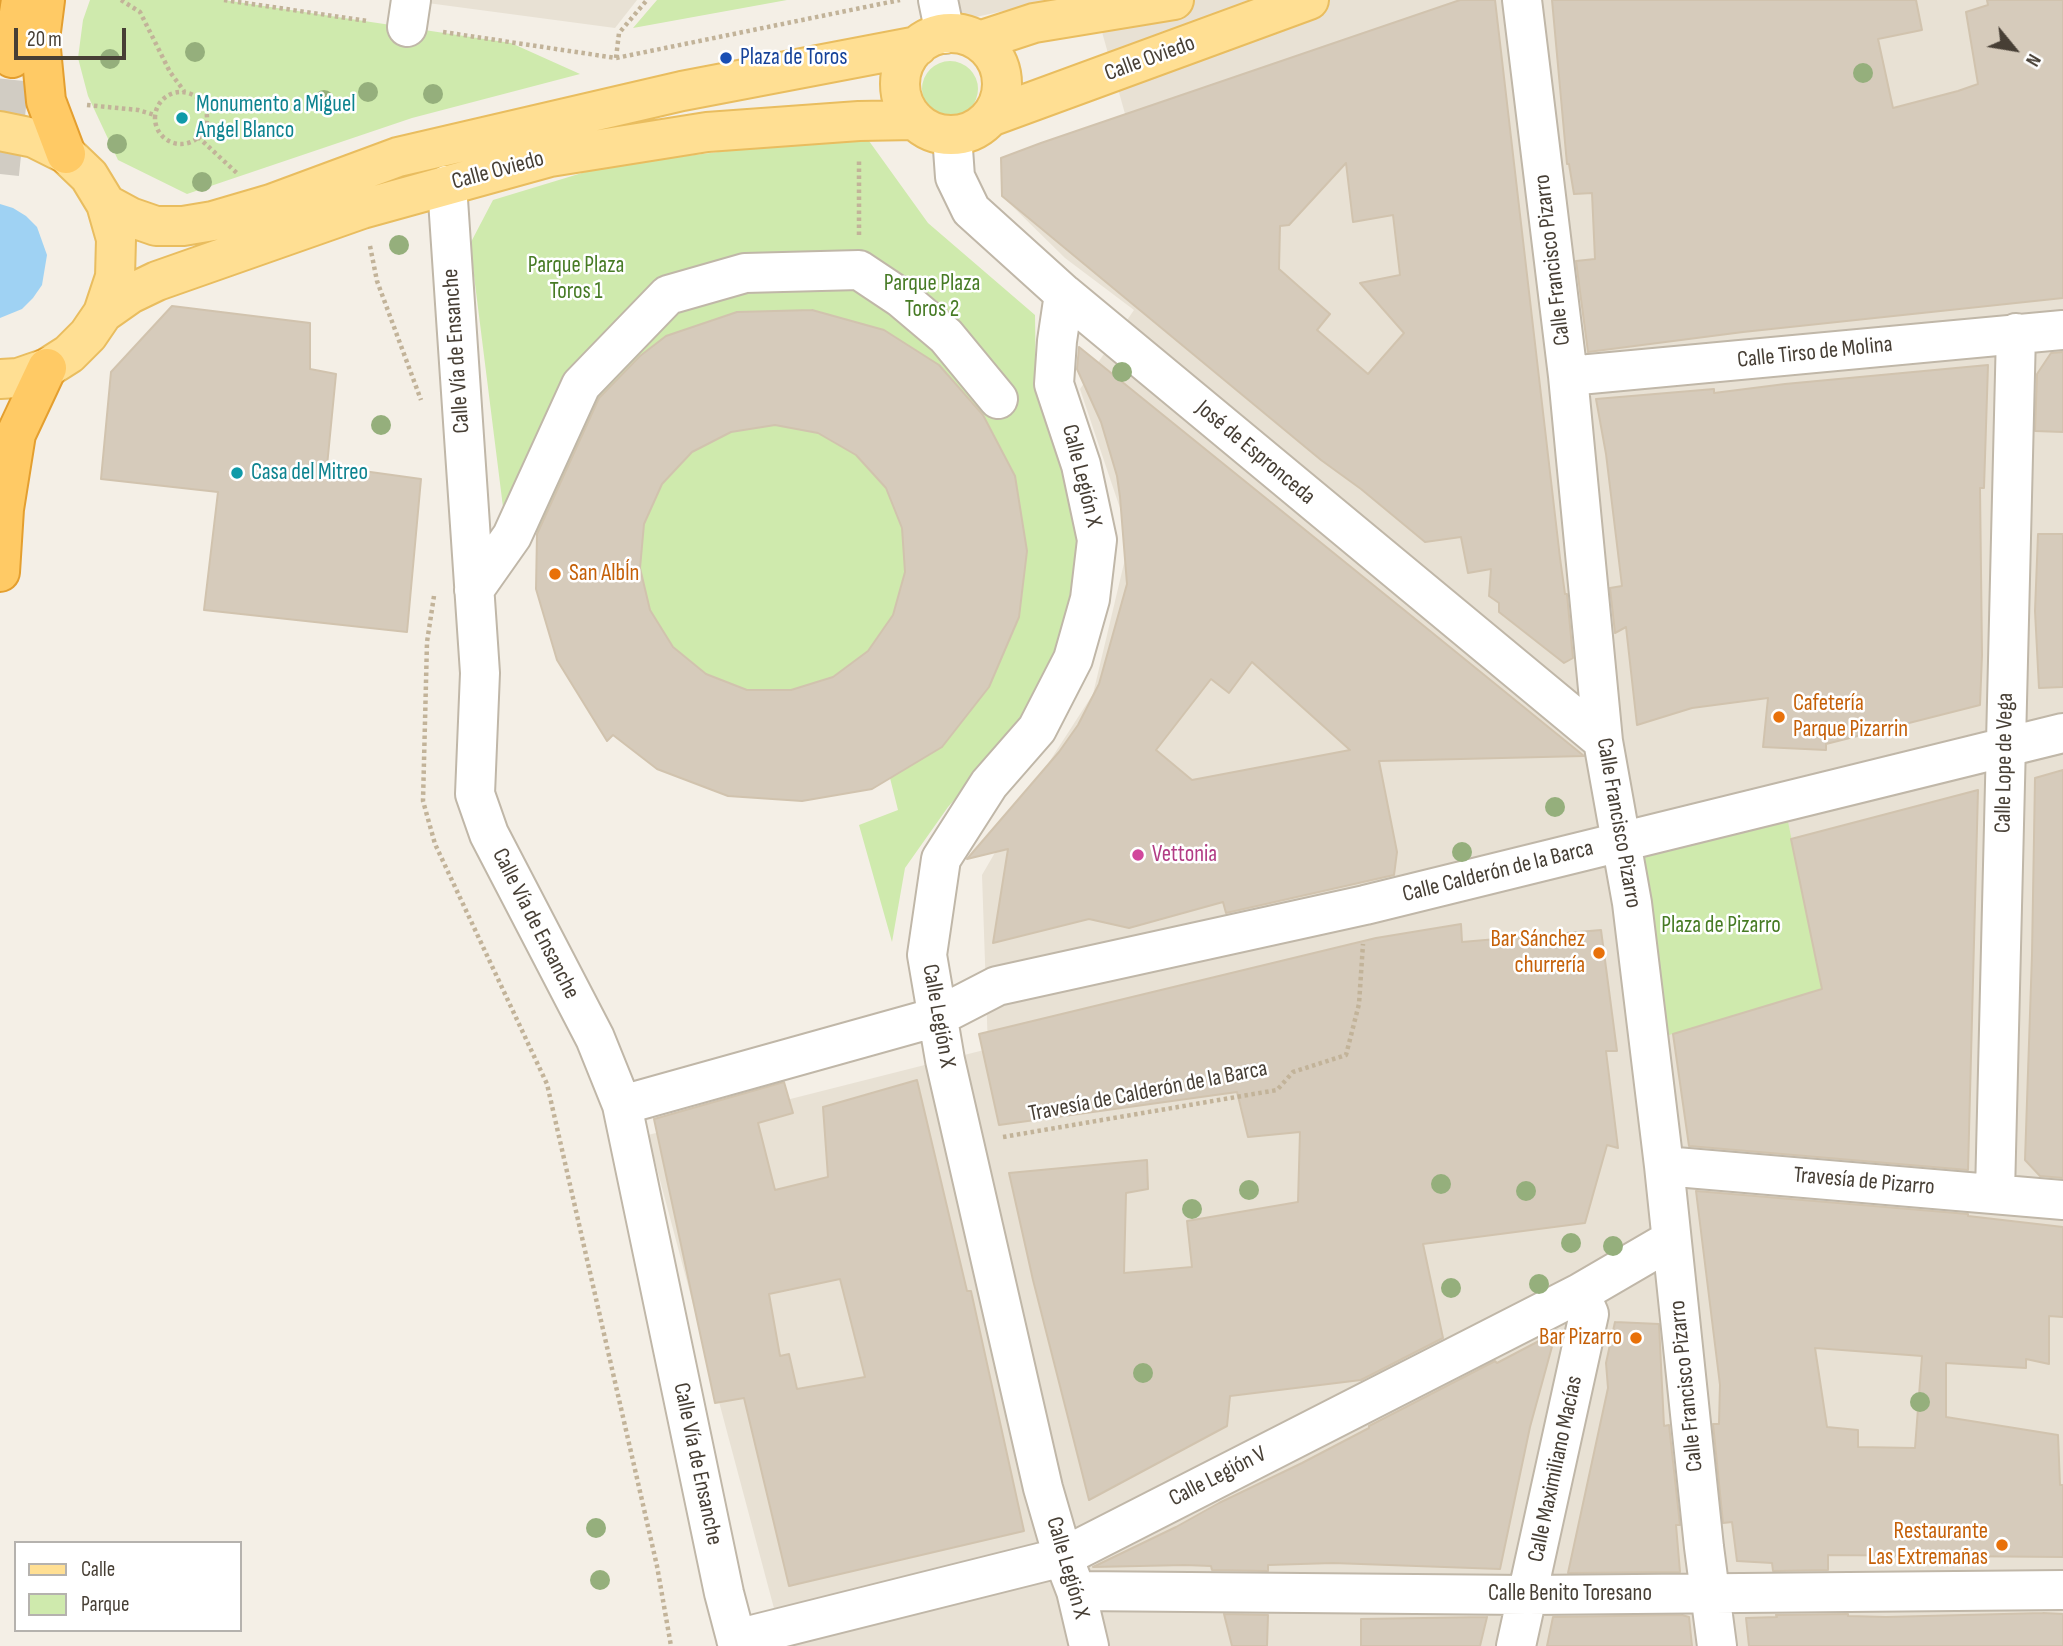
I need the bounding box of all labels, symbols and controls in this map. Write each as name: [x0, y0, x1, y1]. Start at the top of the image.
scale bar: [18, 14, 130, 58]
north arrow: [1979, 14, 2049, 84]
text: 20 m: [27, 27, 62, 52]
street label: Calle Oviedo: [1101, 30, 1199, 88]
place label: Plaza de Toros: [740, 44, 848, 72]
marker: Plaza de Toros: [718, 50, 734, 66]
text: N: [2020, 50, 2045, 70]
place label: Monumento a Miguel Angel Blanco: [196, 91, 355, 145]
marker: Monumento a Miguel Angel Blanco: [174, 110, 190, 126]
street label: Calle Oviedo: [449, 146, 547, 196]
street label: Calle Francisco Pizarro: [1529, 173, 1577, 347]
park label: Parque Plaza Toros 1: [528, 252, 624, 306]
street label: Calle Vía de Ensanche: [437, 268, 477, 434]
park label: Parque Plaza Toros 2: [884, 270, 980, 324]
street label: Calle Tirso de Molina: [1736, 331, 1894, 375]
street label: José de Espronceda: [1190, 395, 1320, 511]
street label: Calle Legión X: [1055, 422, 1107, 530]
place label: Casa del Mitreo: [251, 459, 368, 487]
marker: Casa del Mitreo: [229, 465, 245, 481]
place label: San Albĺn: [569, 560, 639, 588]
marker: San Albĺn: [547, 566, 563, 582]
place label: Cafetería Parque Pizarrin: [1793, 690, 1908, 744]
street label: Calle Lope de Vega: [1990, 693, 2020, 833]
marker: Cafetería Parque Pizarrin: [1771, 709, 1787, 725]
street label: Calle Francisco Pizarro: [1589, 736, 1647, 910]
street label: Calle Calderón de la Barca: [1400, 835, 1596, 909]
place label: Vettonia: [1152, 841, 1217, 869]
street label: Calle Vía de Ensanche: [485, 844, 585, 1004]
marker: Vettonia: [1130, 847, 1146, 863]
park label: Plaza de Pizarro: [1661, 912, 1781, 940]
place label: Bar Sánchez churrería: [1490, 926, 1585, 980]
marker: Bar Sánchez churrería: [1591, 945, 1607, 961]
street label: Calle Legión X: [915, 962, 961, 1070]
street label: Travesía de Calderón de la Barca: [1026, 1055, 1270, 1129]
street label: Travesía de Pizarro: [1792, 1162, 1936, 1202]
street label: Calle Francisco Pizarro: [1664, 1299, 1710, 1473]
place label: Bar Pizarro: [1539, 1324, 1622, 1352]
marker: Bar Pizarro: [1628, 1330, 1644, 1346]
street label: Calle Maximiliano Macías: [1523, 1373, 1589, 1565]
street label: Calle Vía de Ensanche: [666, 1380, 728, 1548]
street label: Calle Legión V: [1165, 1441, 1271, 1513]
street label: Calle Legión X: [1039, 1514, 1095, 1622]
place label: Restaurante Las Extremañas: [1868, 1518, 1988, 1572]
marker: Restaurante Las Extremañas: [1994, 1537, 2010, 1553]
legend: [14, 1541, 242, 1632]
text: Calle: [81, 1557, 115, 1582]
street label: Calle Benito Toresano: [1488, 1580, 1652, 1608]
text: Parque: [81, 1592, 129, 1617]

